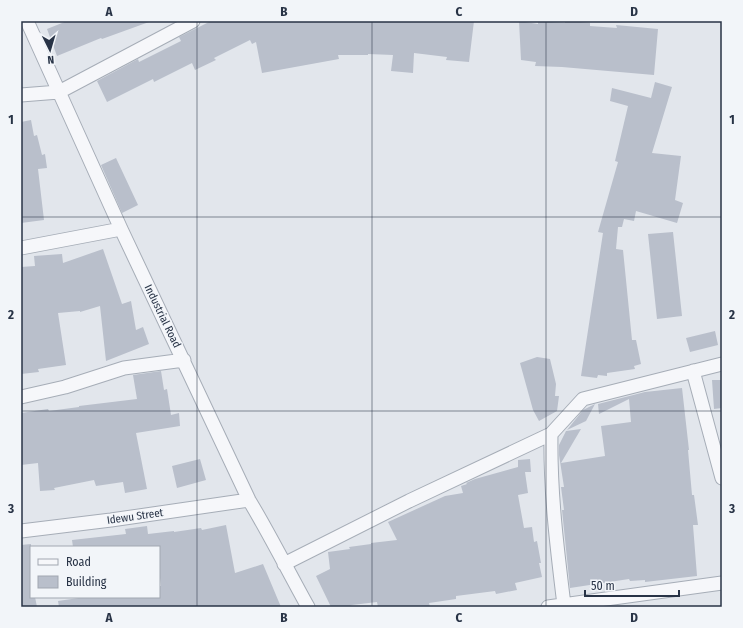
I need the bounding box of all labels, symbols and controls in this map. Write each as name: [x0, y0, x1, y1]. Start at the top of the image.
text: A: [104, 4, 113, 19]
text: B: [280, 4, 288, 19]
text: C: [456, 4, 463, 19]
text: D: [630, 4, 638, 19]
north arrow: [30, 30, 70, 70]
text: N: [47, 53, 55, 66]
text: 1: [8, 112, 14, 127]
text: 1: [729, 112, 735, 127]
street label: Industrial Road: [142, 282, 183, 350]
text: 2: [7, 307, 14, 322]
text: 2: [728, 307, 735, 322]
text: 3: [7, 501, 14, 516]
text: 3: [728, 501, 735, 516]
street label: Idewu Street: [106, 506, 164, 527]
legend: [30, 546, 160, 598]
text: Road: [66, 555, 91, 569]
scale bar: [585, 572, 679, 598]
text: Building: [66, 575, 107, 589]
text: 50 m: [591, 579, 615, 593]
text: A: [104, 610, 113, 625]
text: B: [280, 610, 288, 625]
text: C: [456, 610, 463, 625]
text: D: [630, 610, 638, 625]

